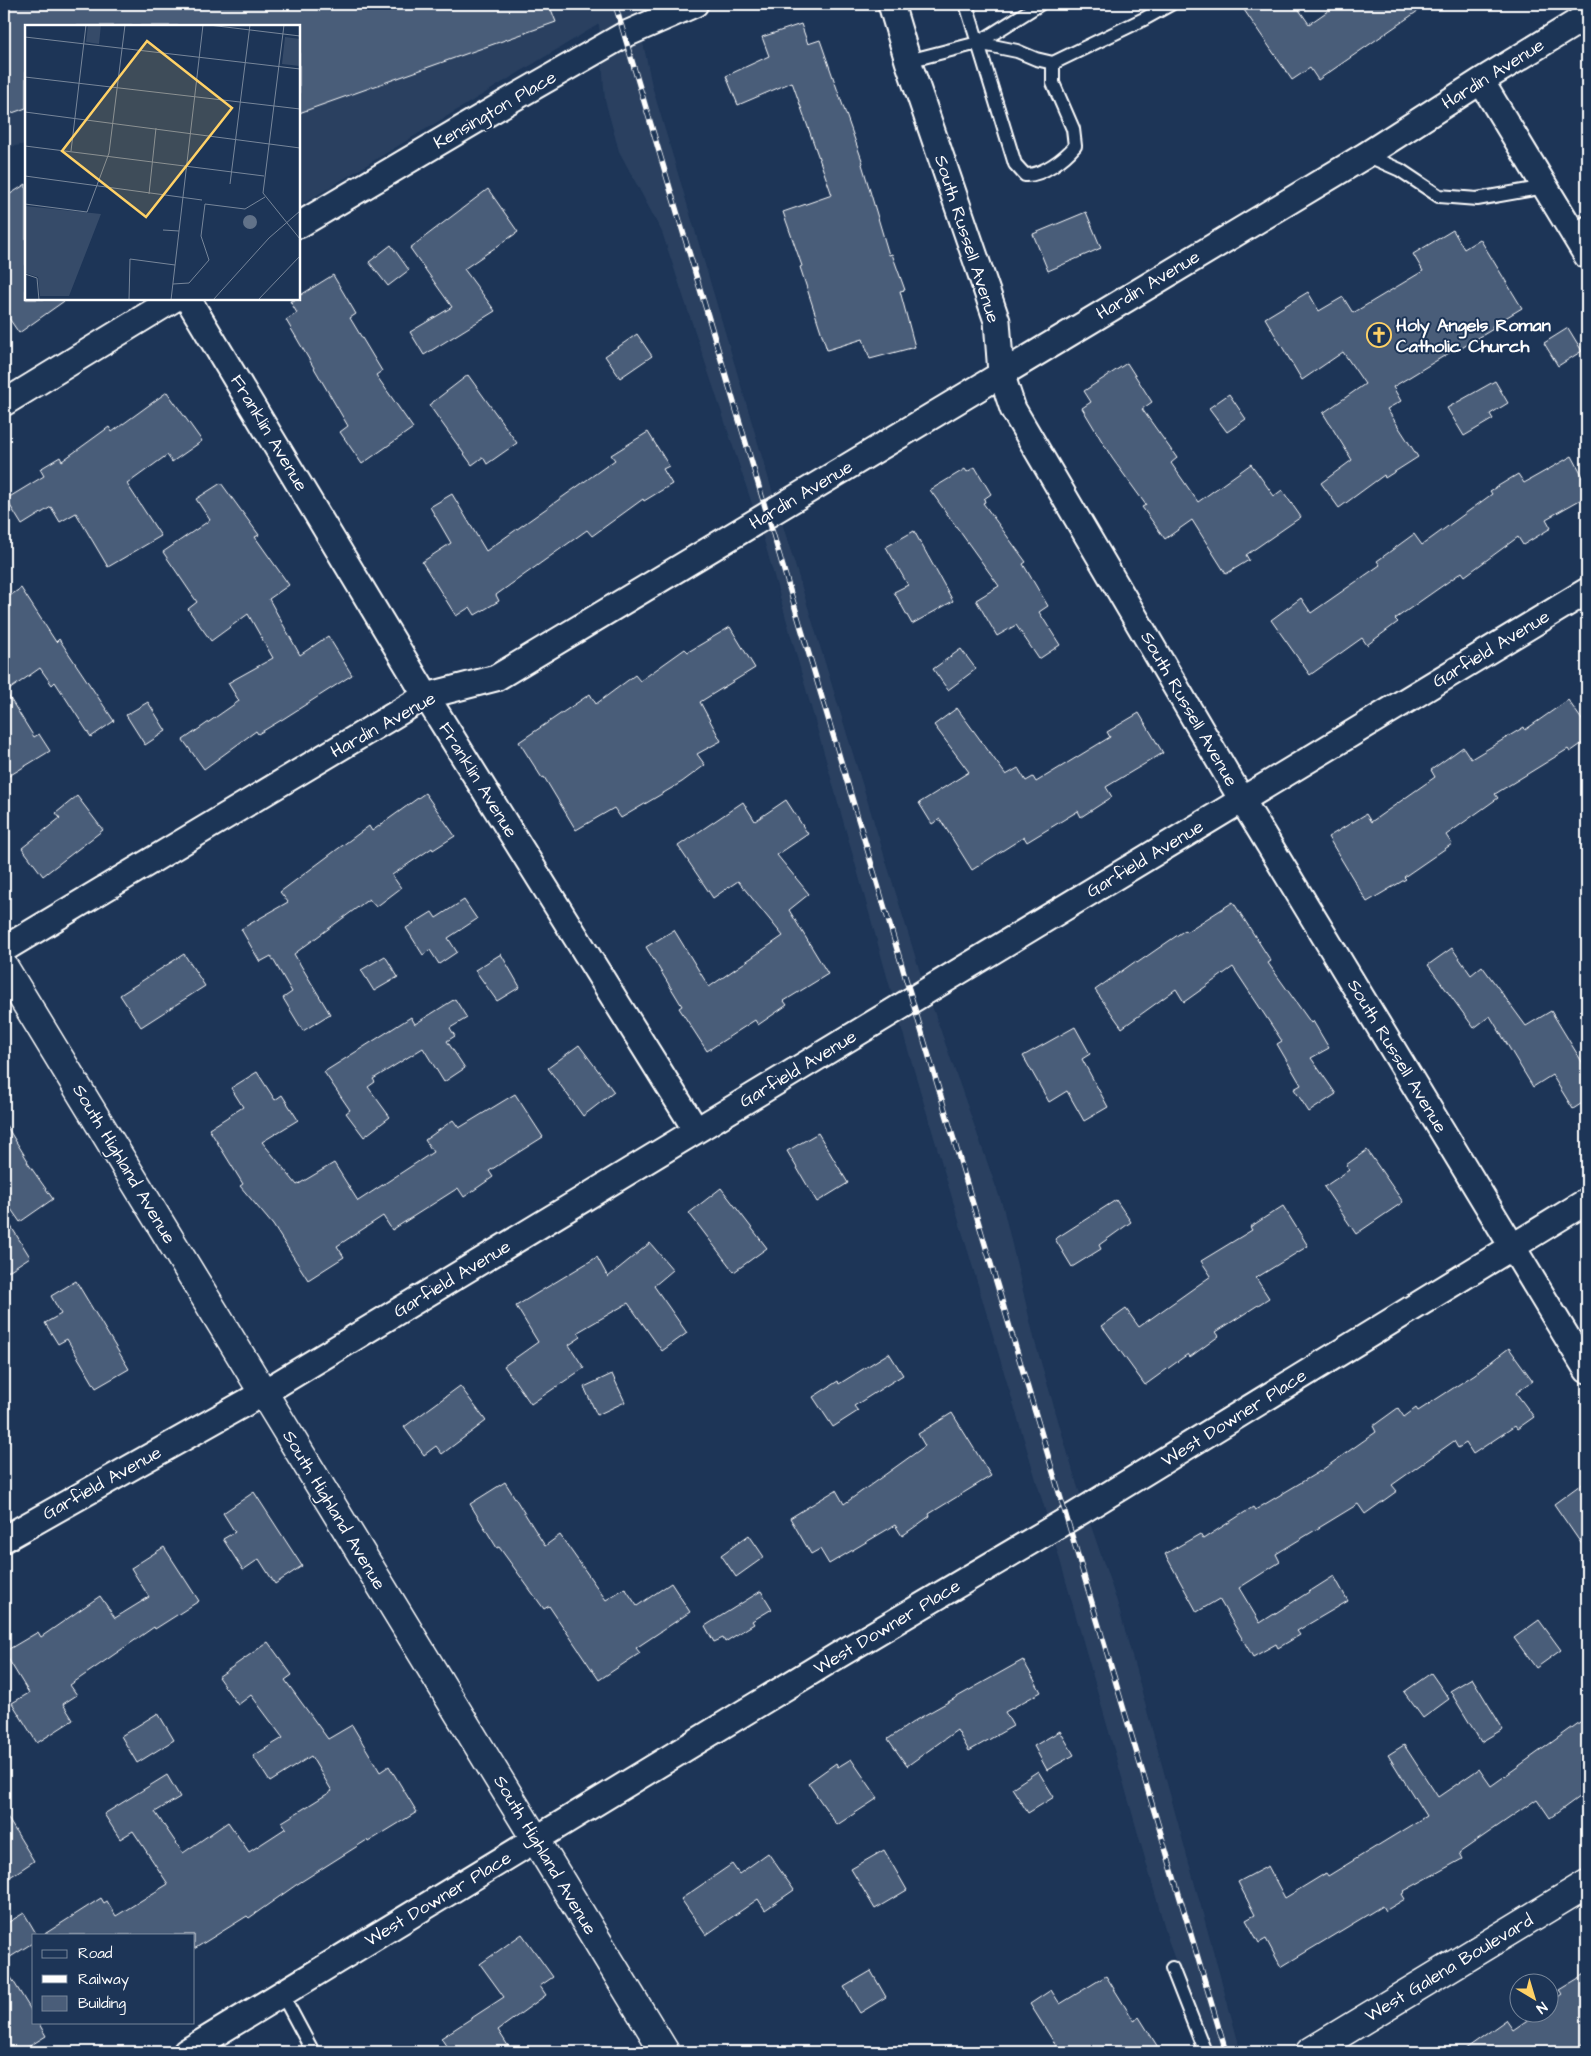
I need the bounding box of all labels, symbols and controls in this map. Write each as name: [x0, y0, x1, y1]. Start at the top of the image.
inset map: [25, 25, 300, 300]
street label: Hardin Avenue: [1437, 32, 1549, 116]
street label: Kensington Place: [429, 65, 562, 156]
street label: South Russell Avenue: [928, 152, 1006, 326]
street label: Hardin Avenue: [1092, 244, 1205, 326]
place label: Holy Angels Roman Catholic Church: [1396, 313, 1551, 359]
church icon: Holy Angels Roman Catholic Church: [1366, 322, 1392, 348]
street label: Franklin Avenue: [224, 370, 314, 496]
street label: Hardin Avenue: [745, 454, 858, 536]
street label: Garfield Avenue: [1428, 604, 1554, 694]
street label: South Russell Avenue: [1134, 627, 1244, 791]
street label: Hardin Avenue: [326, 686, 440, 764]
street label: Franklin Avenue: [432, 717, 524, 843]
street label: Garfield Avenue: [1082, 814, 1208, 904]
street label: South Russell Avenue: [1341, 974, 1453, 1138]
street label: Garfield Avenue: [735, 1024, 861, 1114]
street label: South Highland Avenue: [66, 1080, 182, 1249]
street label: Garfield Avenue: [389, 1234, 515, 1324]
street label: West Downer Place: [1157, 1363, 1312, 1473]
street label: South Highland Avenue: [276, 1426, 392, 1595]
street label: Garfield Avenue: [38, 1440, 166, 1526]
street label: West Downer Place: [809, 1573, 965, 1681]
street label: South Highland Avenue: [487, 1771, 603, 1940]
street label: West Downer Place: [360, 1845, 516, 1953]
street label: West Galena Boulevard: [1360, 1908, 1538, 2028]
legend: [32, 1934, 195, 2024]
text: Road: [78, 1943, 113, 1964]
text: Railway: [78, 1969, 129, 1991]
north arrow: [1508, 1974, 1558, 2024]
text: Building: [78, 1993, 126, 2015]
text: N: [1532, 1997, 1551, 2018]

